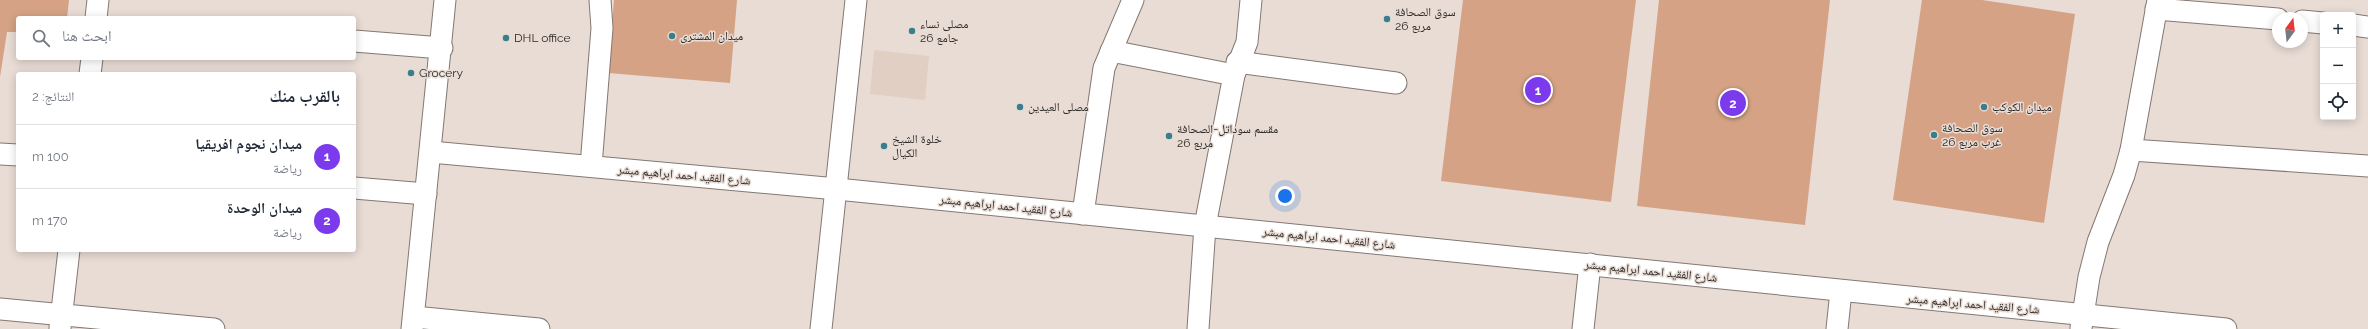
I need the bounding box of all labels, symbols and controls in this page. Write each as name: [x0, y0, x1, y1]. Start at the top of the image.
place label: سوق الصحافة مربع 26: [1395, 5, 1456, 33]
north arrow: [2272, 12, 2308, 48]
map controls: [2320, 12, 2356, 120]
button: +: [2320, 12, 2356, 48]
marker: سوق الصحافة مربع 26: [1382, 14, 1392, 24]
search box: [16, 16, 356, 60]
place label: مصلى نساء جامع 26: [920, 17, 969, 45]
marker: مصلى نساء جامع 26: [907, 26, 917, 36]
icon: search: [30, 27, 52, 49]
text: ابحث هنا: [62, 27, 112, 45]
place label: ميدان المشترى: [680, 29, 743, 43]
place label: DHL office: [514, 31, 571, 45]
marker: ميدان المشترى: [667, 31, 677, 41]
marker: DHL office: [501, 33, 511, 43]
button: −: [2320, 48, 2356, 84]
place label: Grocery: [419, 66, 464, 80]
marker: Grocery: [406, 68, 416, 78]
pin: 1: [1525, 75, 1551, 105]
button: locate: [2320, 84, 2356, 120]
text: بالقرب منك: [270, 86, 340, 106]
pin: 2: [1720, 88, 1746, 118]
text: النتائج: 2: [32, 89, 74, 104]
place label: مصلى العيدين: [1028, 100, 1089, 114]
place label: ميدان الكوكب: [1992, 100, 2052, 114]
marker: مصلى العيدين: [1015, 102, 1025, 112]
marker: ميدان الكوكب: [1979, 102, 1989, 112]
place label: سوق الصحافة غرب مربع 26: [1942, 121, 2003, 149]
place label: مقسم سوداتل-الصحافة مربع 26: [1177, 122, 1278, 150]
marker: سوق الصحافة غرب مربع 26: [1929, 130, 1939, 140]
marker: مقسم سوداتل-الصحافة مربع 26: [1164, 131, 1174, 141]
place label: خلوة الشيخ الكيال: [892, 132, 942, 160]
text: ميدان نجوم افريقيا: [195, 135, 302, 153]
marker: خلوة الشيخ الكيال: [879, 141, 889, 151]
text: 100 m: [32, 149, 69, 164]
text: 1: [324, 149, 330, 164]
text: رياضة: [273, 161, 302, 176]
street label: شارع الفقيد احمد ابراهيم مبشر: [616, 162, 751, 189]
your location: [1275, 186, 1295, 206]
street label: شارع الفقيد احمد ابراهيم مبشر: [938, 192, 1073, 221]
text: ميدان الوحدة: [227, 199, 302, 217]
text: 170 m: [32, 213, 68, 228]
text: 2: [323, 213, 331, 228]
street label: شارع الفقيد احمد ابراهيم مبشر: [1261, 224, 1396, 253]
text: رياضة: [273, 225, 302, 240]
street label: شارع الفقيد احمد ابراهيم مبشر: [1583, 257, 1718, 286]
street label: شارع الفقيد احمد ابراهيم مبشر: [1905, 291, 2040, 318]

